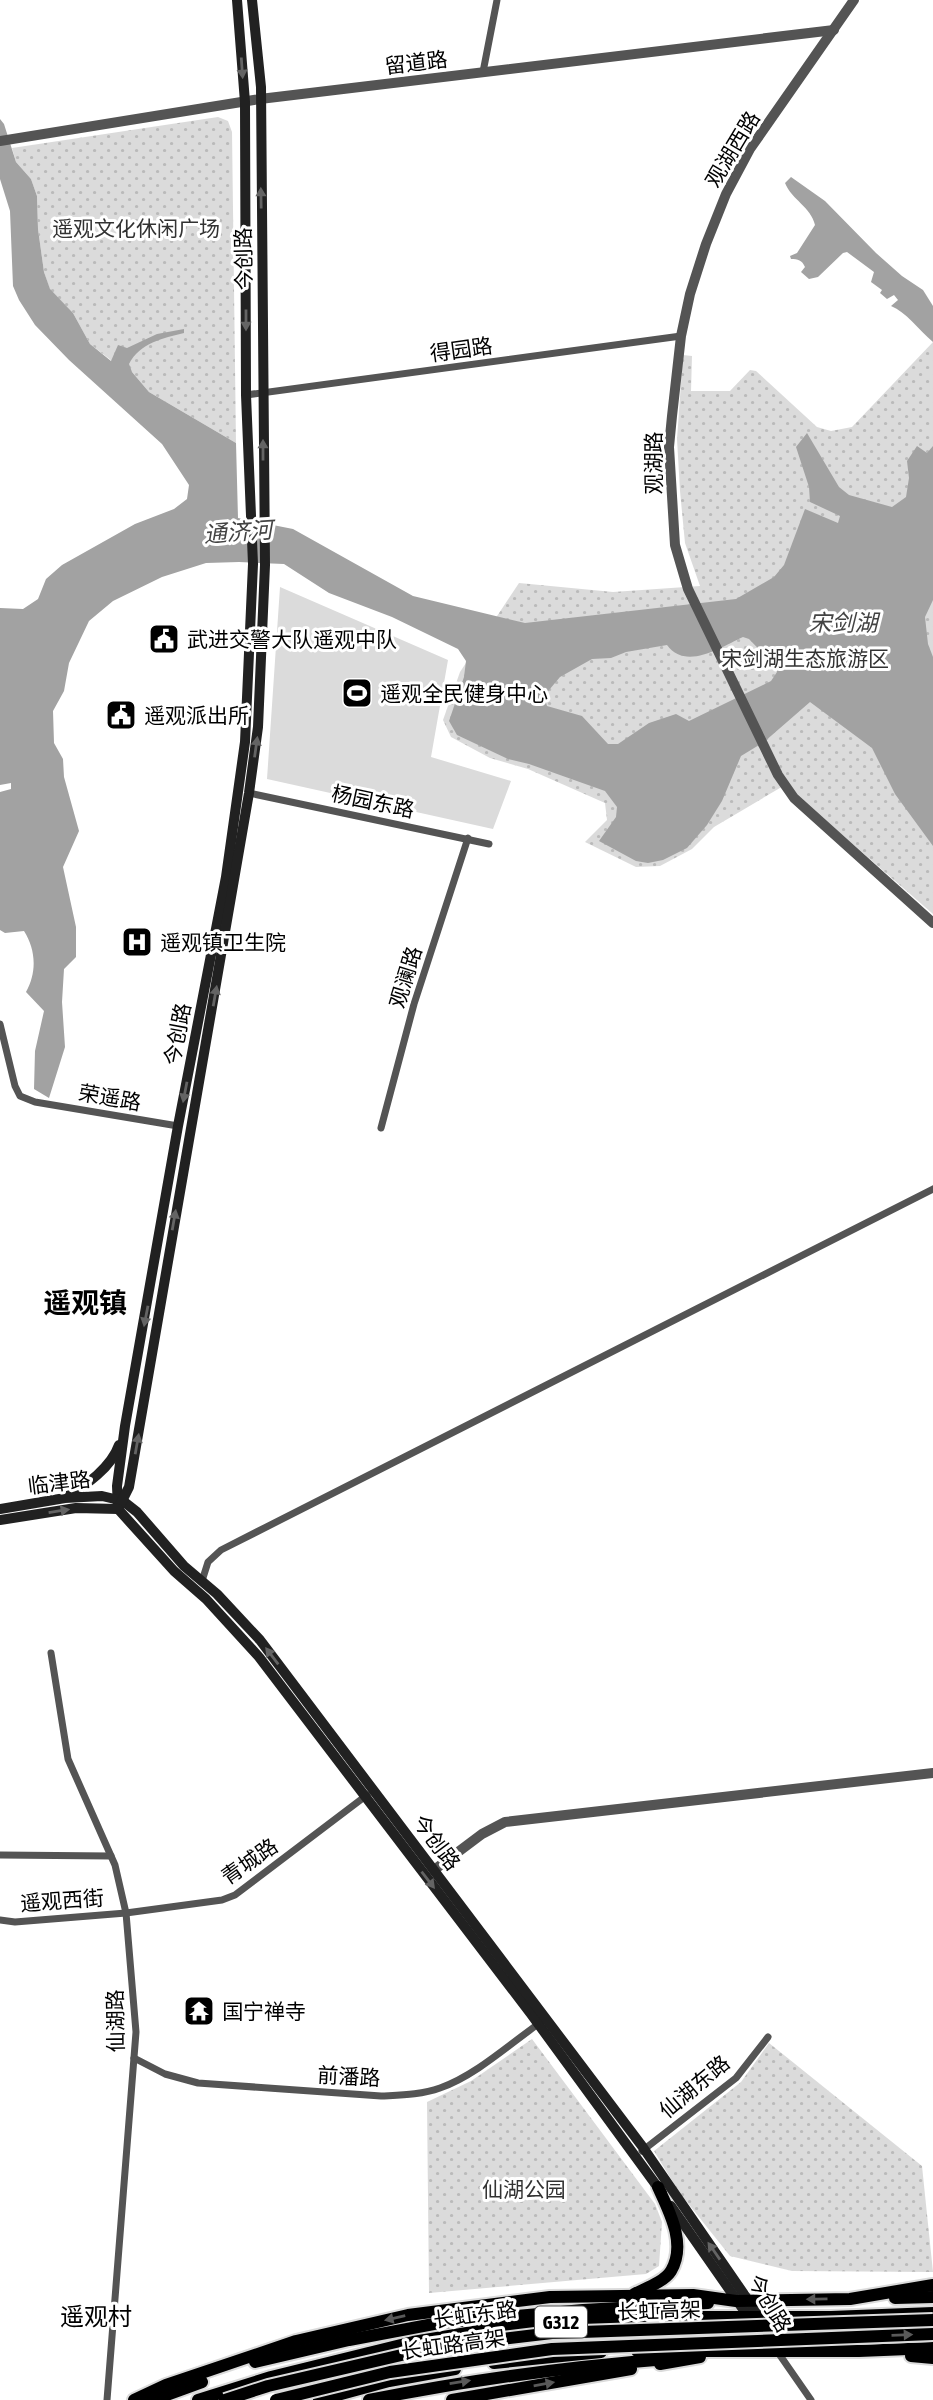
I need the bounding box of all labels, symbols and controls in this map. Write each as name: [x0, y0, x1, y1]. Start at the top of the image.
street label: 留道路: [383, 46, 449, 78]
one-way arrow: [237, 57, 248, 79]
street label: 观湖西路: [700, 107, 764, 191]
one-way arrow: [256, 187, 267, 209]
park label: 遥观文化休闲广场: [52, 216, 220, 240]
street label: 今创路: [230, 227, 256, 291]
one-way arrow: [240, 309, 252, 331]
street label: 得园路: [428, 333, 494, 365]
street label: 观湖路: [641, 432, 665, 495]
one-way arrow: [257, 439, 269, 461]
water label: 通济河: [203, 516, 277, 547]
water label: 宋剑湖: [809, 610, 881, 636]
public building icon: 武进交警大队遥观中队: [147, 622, 181, 656]
place label: 武进交警大队遥观中队: [187, 627, 397, 651]
park label: 宋剑湖生态旅游区: [721, 646, 889, 670]
sports icon: 遥观全民健身中心: [340, 676, 374, 710]
place label: 遥观全民健身中心: [380, 681, 548, 705]
public building icon: 遥观派出所: [104, 698, 138, 732]
place label: 遥观派出所: [144, 703, 249, 727]
one-way arrow: [250, 736, 261, 758]
street label: 杨园东路: [329, 781, 417, 821]
hospital icon: 遥观镇卫生院: [120, 925, 154, 959]
place label: 遥观镇卫生院: [160, 930, 286, 954]
street label: 观澜路: [384, 943, 426, 1011]
one-way arrow: [210, 985, 221, 1007]
street label: 今创路: [159, 1001, 195, 1067]
street label: 荣遥路: [77, 1080, 143, 1114]
one-way arrow: [179, 1081, 190, 1103]
one-way arrow: [169, 1209, 180, 1231]
district label: 遥观镇: [43, 1287, 127, 1319]
one-way arrow: [140, 1305, 151, 1327]
one-way arrow: [132, 1433, 143, 1455]
street label: 临津路: [26, 1466, 92, 1498]
one-way arrow: [48, 1505, 70, 1516]
one-way arrow: [265, 1647, 279, 1665]
street label: 今创路: [408, 1810, 466, 1874]
street label: 青城路: [216, 1833, 282, 1889]
one-way arrow: [421, 1871, 435, 1889]
street label: 遥观西街: [19, 1885, 105, 1915]
street label: 仙湖路: [102, 1989, 128, 2053]
temple icon: 国宁禅寺: [182, 1994, 216, 2028]
place label: 国宁禅寺: [222, 1999, 306, 2023]
street label: 仙湖东路: [654, 2050, 734, 2122]
street label: 前潘路: [317, 2062, 381, 2090]
park label: 仙湖公园: [482, 2177, 566, 2201]
one-way arrow: [708, 2241, 721, 2261]
street label: 今创路: [743, 2270, 797, 2336]
one-way arrow: [806, 2294, 828, 2305]
street label: 长虹东路: [432, 2296, 518, 2332]
street label: 长虹高架: [617, 2297, 701, 2323]
district label: 遥观村: [60, 2303, 132, 2330]
road number: G312: [535, 2306, 587, 2338]
one-way arrow: [384, 2313, 406, 2324]
street label: 长虹路高架: [399, 2325, 507, 2363]
one-way arrow: [891, 2330, 913, 2341]
one-way arrow: [449, 2376, 471, 2387]
one-way arrow: [533, 2378, 555, 2389]

